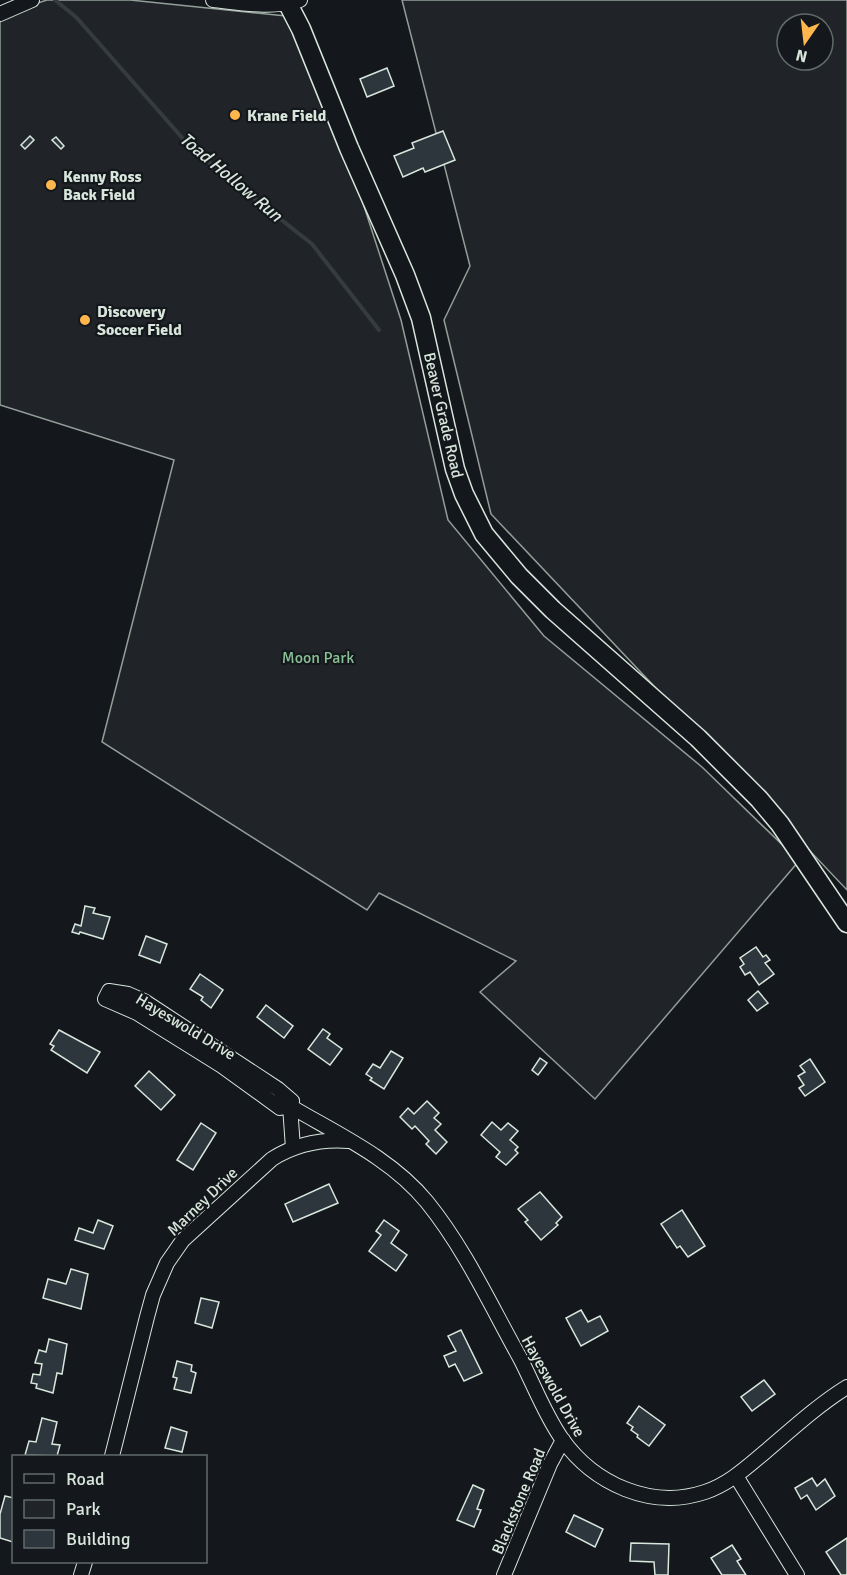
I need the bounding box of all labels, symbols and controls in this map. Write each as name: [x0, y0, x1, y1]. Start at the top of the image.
north arrow: [775, 12, 835, 72]
text: N: [794, 45, 809, 67]
place label: Krane Field: [247, 106, 327, 126]
marker: Krane Field: [228, 108, 242, 122]
water label: Toad Hollow Run: [175, 128, 288, 227]
place label: Kenny Ross Back Field: [63, 167, 142, 205]
marker: Kenny Ross Back Field: [44, 178, 58, 192]
place label: Discovery Soccer Field: [97, 302, 182, 340]
marker: Discovery Soccer Field: [78, 313, 92, 327]
street label: Beaver Grade Road: [419, 350, 467, 480]
park label: Moon Park: [282, 648, 354, 668]
street label: Hayeswold Drive: [132, 989, 239, 1065]
street label: Marney Drive: [163, 1163, 242, 1240]
street label: Hayeswold Drive: [517, 1332, 589, 1441]
street label: Blackstone Road: [488, 1445, 550, 1557]
legend: [12, 1455, 207, 1563]
text: Road: [66, 1468, 105, 1490]
text: Park: [66, 1498, 101, 1520]
text: Building: [66, 1528, 130, 1550]

